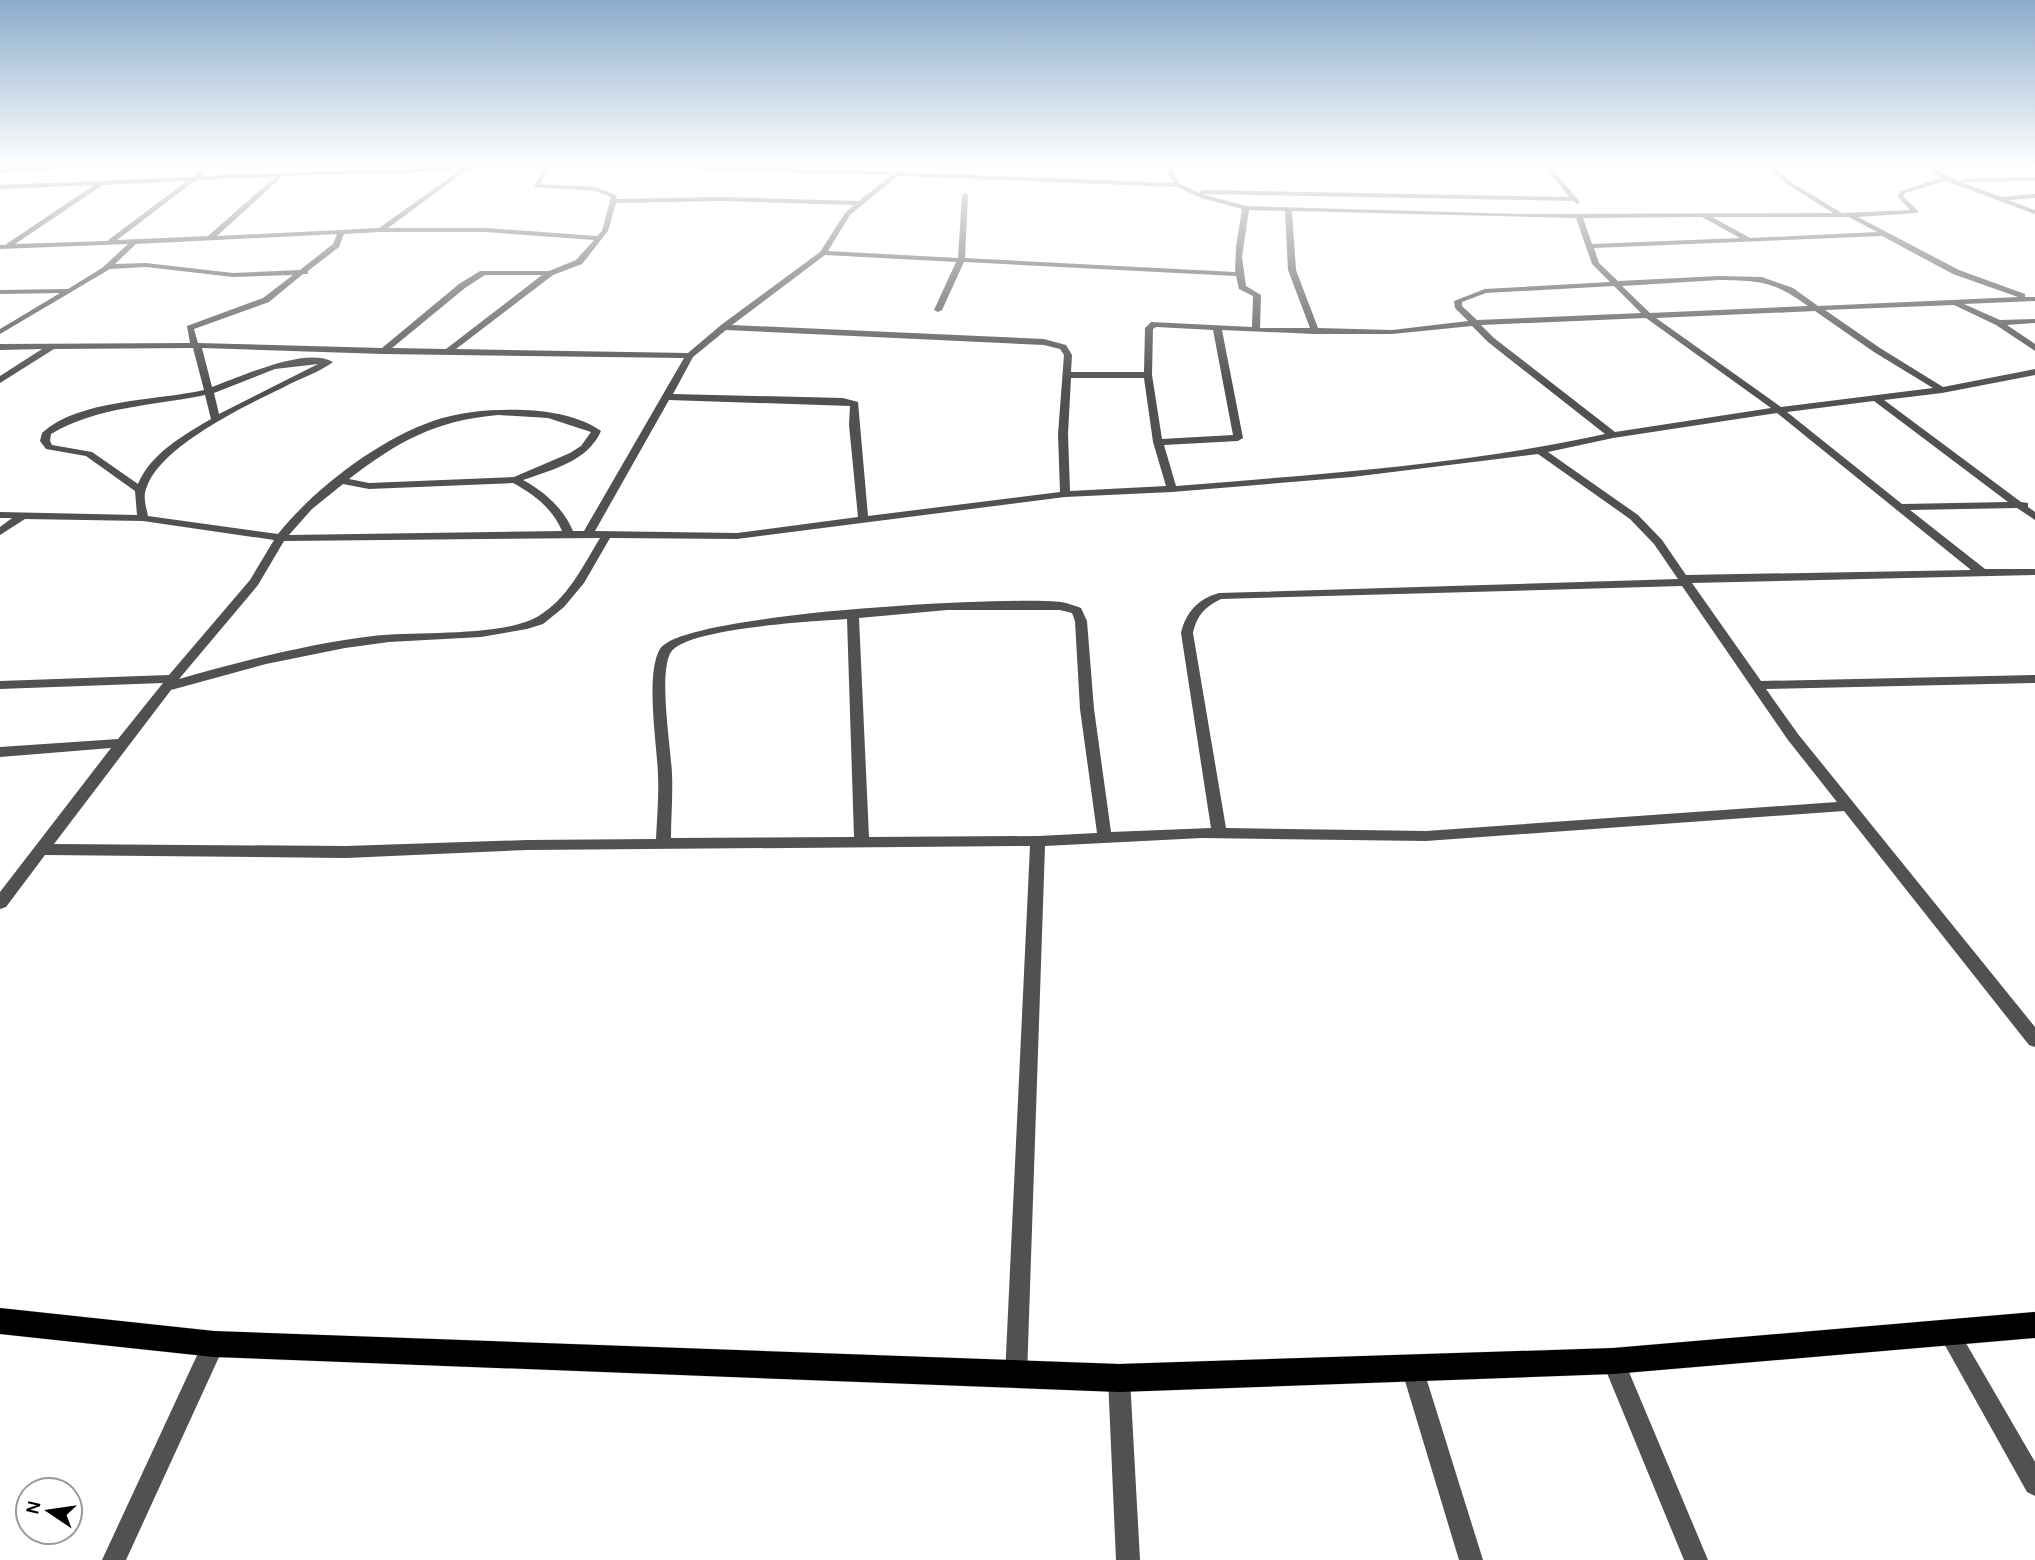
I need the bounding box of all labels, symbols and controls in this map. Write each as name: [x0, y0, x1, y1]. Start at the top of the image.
north arrow: [14, 1476, 84, 1546]
text: N: [21, 1498, 46, 1517]

